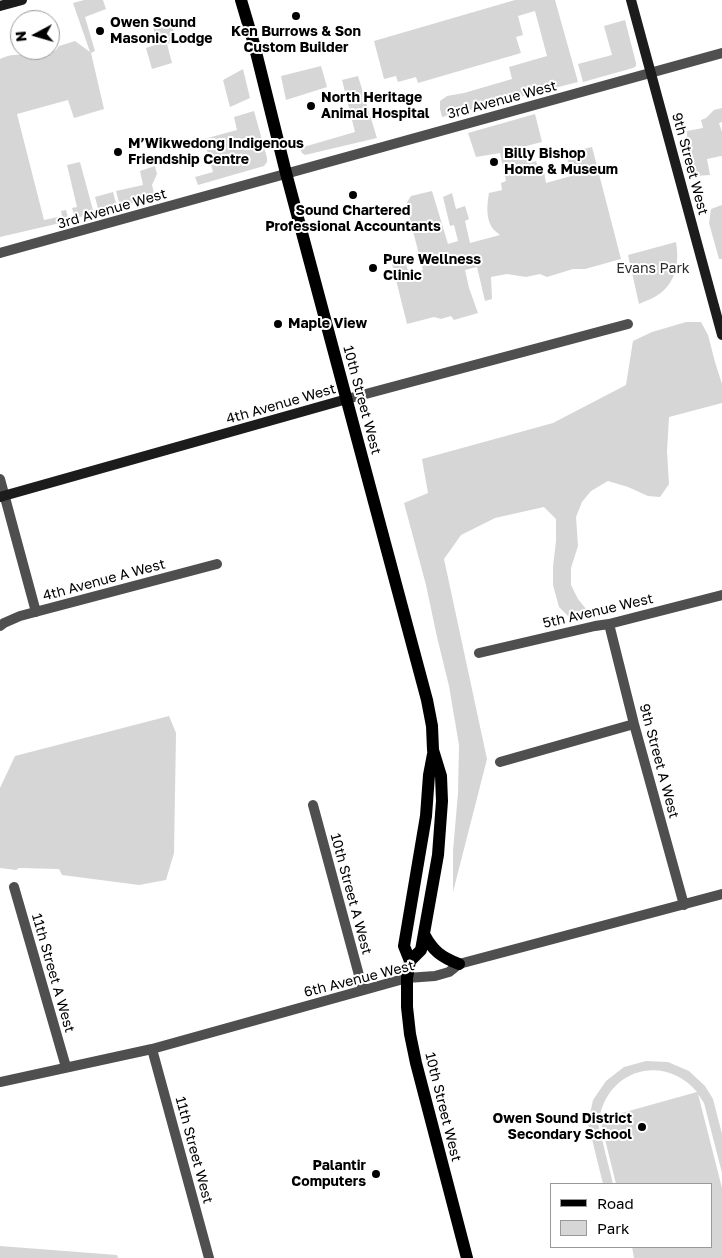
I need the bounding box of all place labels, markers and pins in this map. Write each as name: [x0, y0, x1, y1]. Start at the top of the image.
marker: Ken Burrows & Son Custom Builder: [290, 10, 302, 22]
place label: Owen Sound Masonic Lodge: [110, 15, 213, 48]
place label: Ken Burrows & Son Custom Builder: [231, 24, 361, 56]
marker: Owen Sound Masonic Lodge: [94, 25, 106, 37]
place label: North Heritage Animal Hospital: [321, 90, 430, 122]
marker: North Heritage Animal Hospital: [305, 100, 317, 112]
place label: M’Wikwedong Indigenous Friendship Centre: [128, 136, 304, 168]
marker: M’Wikwedong Indigenous Friendship Centre: [112, 146, 124, 158]
place label: Billy Bishop Home & Museum: [504, 146, 618, 178]
marker: Billy Bishop Home & Museum: [488, 156, 500, 168]
marker: Sound Chartered Professional Accountants: [347, 189, 359, 201]
place label: Sound Chartered Professional Accountants: [265, 203, 441, 236]
place label: Pure Wellness Clinic: [383, 252, 481, 284]
marker: Pure Wellness Clinic: [367, 262, 379, 274]
place label: Maple View: [288, 316, 367, 332]
marker: Maple View: [272, 318, 284, 330]
place label: Owen Sound District Secondary School: [493, 1111, 632, 1144]
marker: Owen Sound District Secondary School: [636, 1121, 648, 1133]
place label: Palantir Computers: [291, 1158, 366, 1190]
marker: Palantir Computers: [370, 1168, 382, 1180]

